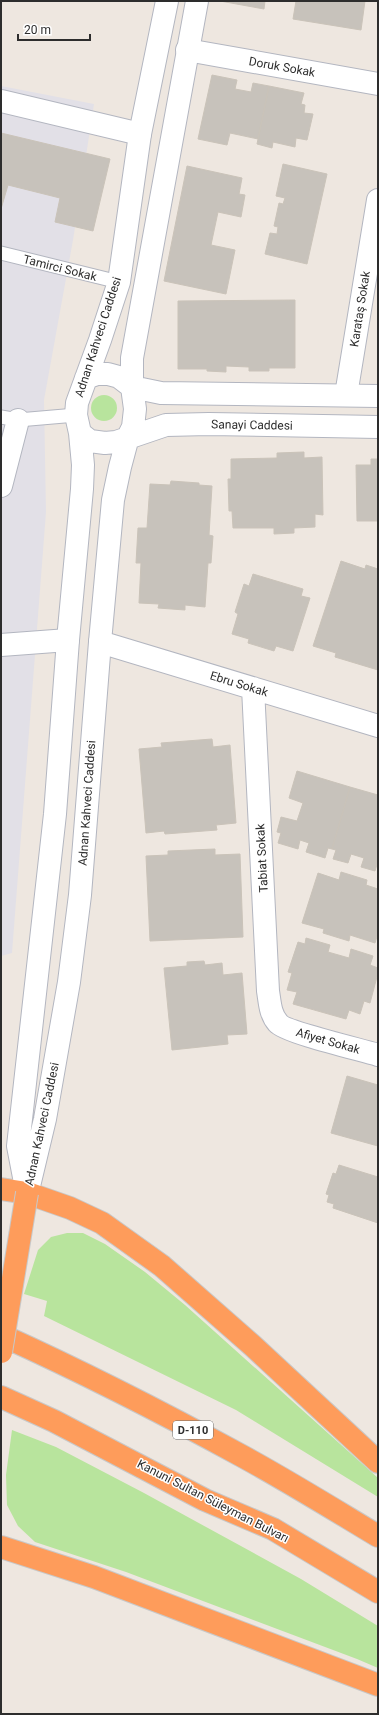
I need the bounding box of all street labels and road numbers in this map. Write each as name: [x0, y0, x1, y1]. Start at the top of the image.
street label: Doruk Sokak: [248, 54, 317, 80]
street label: Tamirci Sokak: [22, 252, 99, 284]
street label: Karataş Sokak: [347, 269, 373, 348]
street label: Adnan Kahveci Caddesi: [72, 275, 124, 399]
street label: Sanayi Caddesi: [211, 417, 293, 433]
street label: Ebru Sokak: [208, 669, 271, 700]
street label: Adnan Kahveci Caddesi: [76, 740, 98, 866]
street label: Tabiat Sokak: [253, 822, 271, 893]
street label: Afiyet Sokak: [294, 1025, 363, 1057]
street label: Adnan Kahveci Caddesi: [22, 1061, 62, 1187]
road number: D-110: [173, 1421, 213, 1439]
street label: Kanuni Sultan Süleyman Bulvarı: [135, 1457, 291, 1545]

